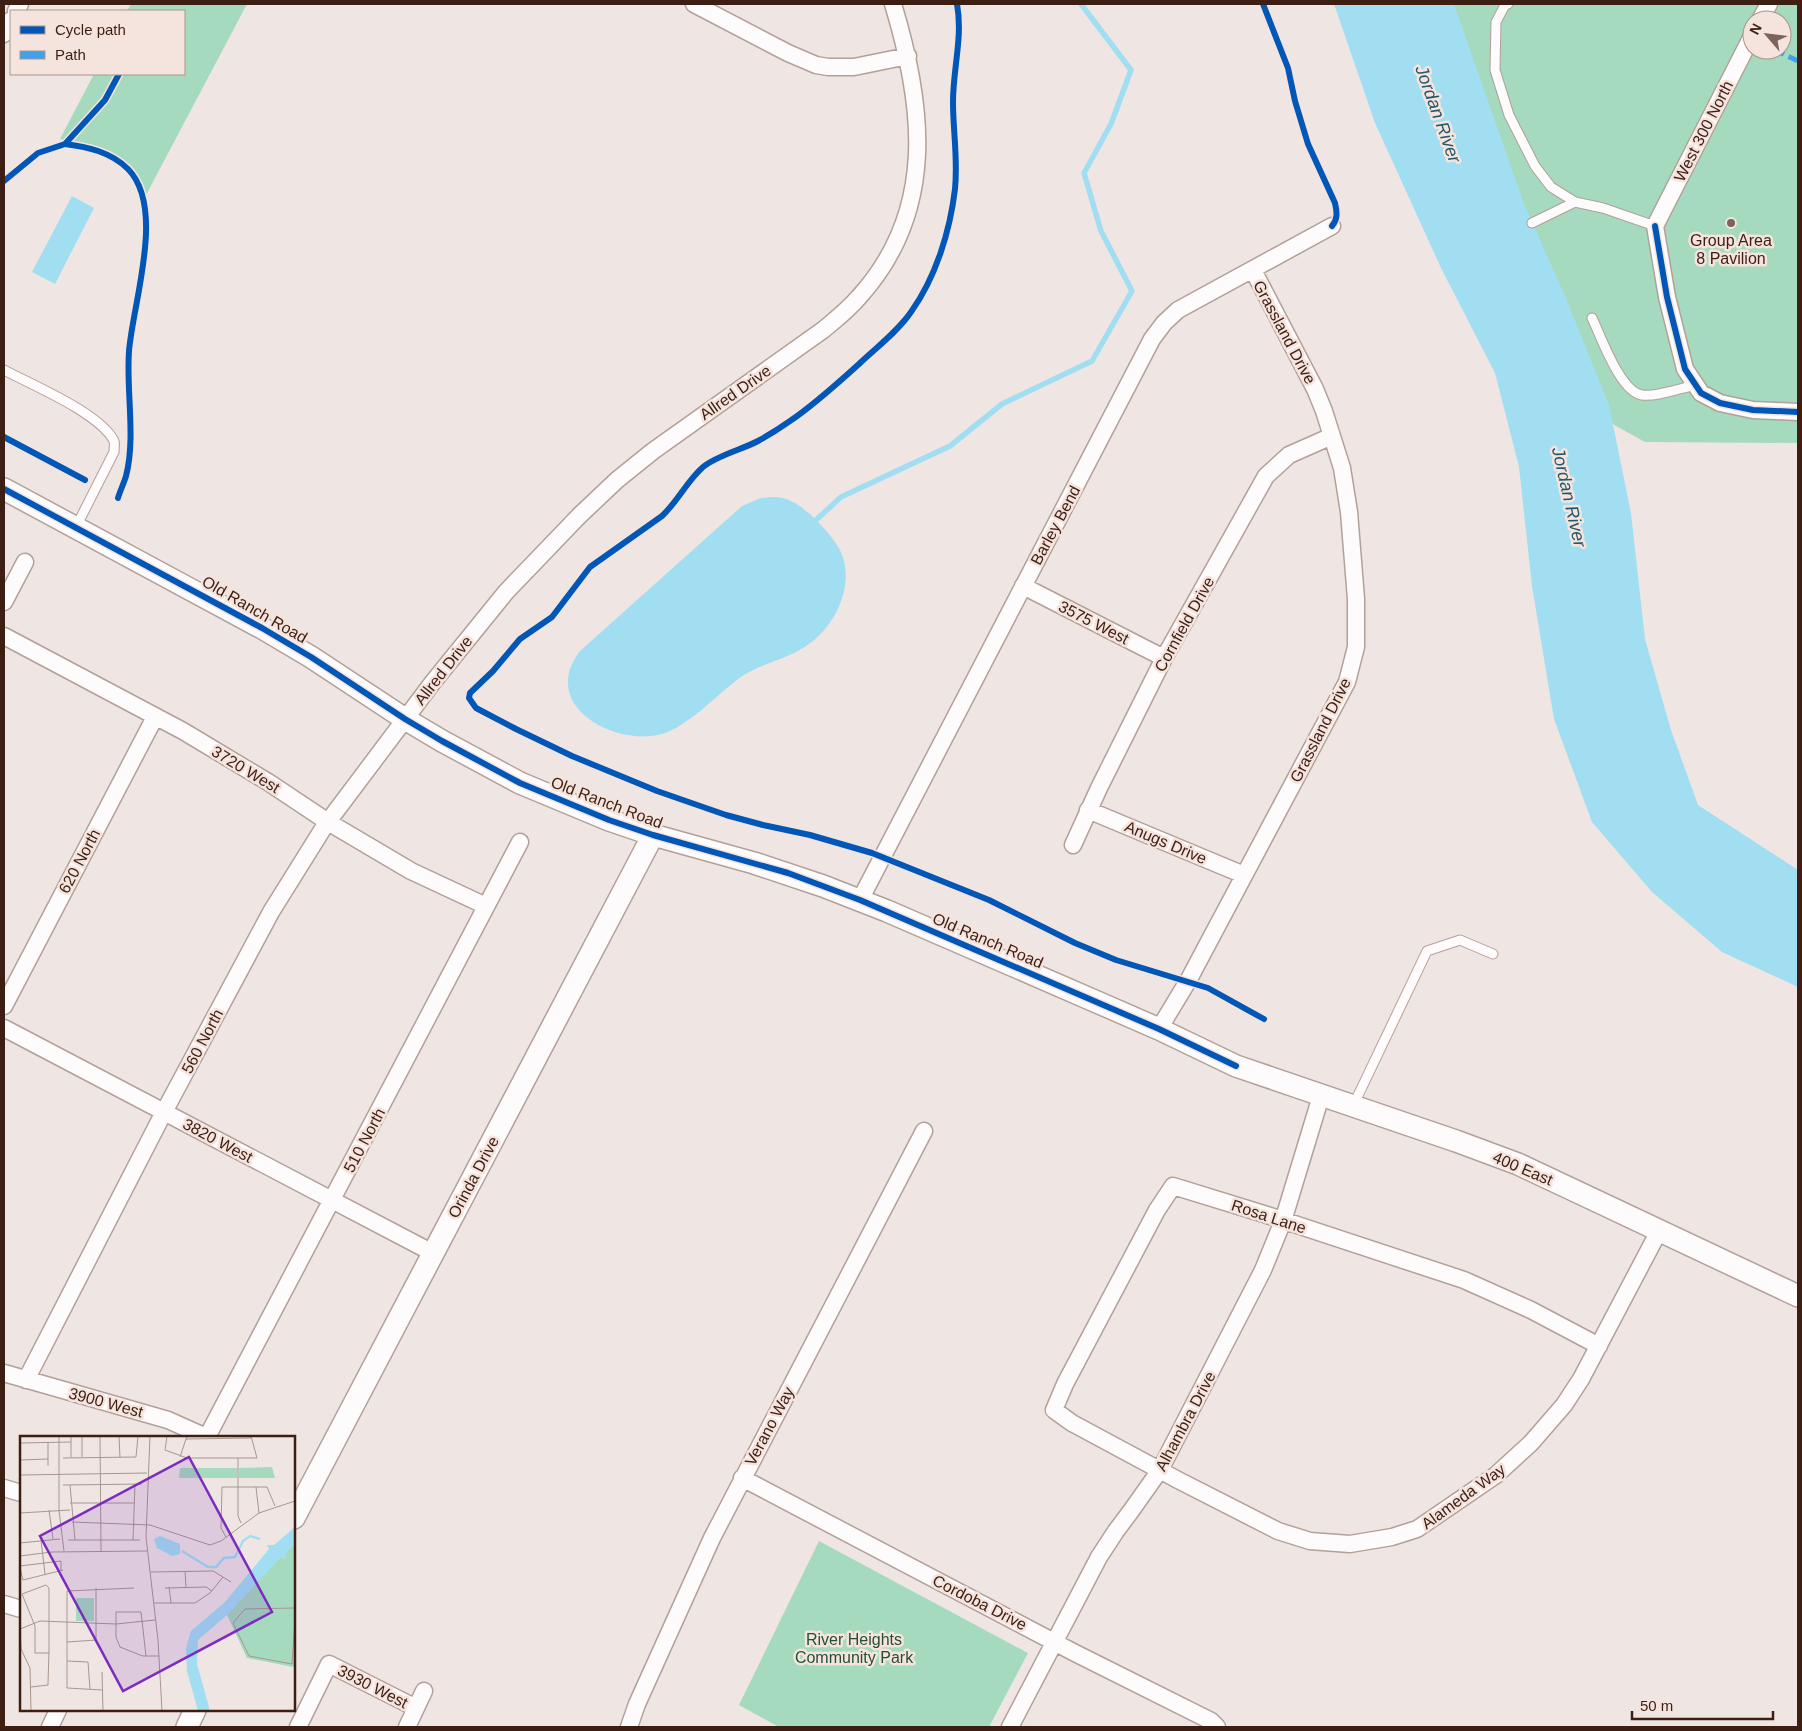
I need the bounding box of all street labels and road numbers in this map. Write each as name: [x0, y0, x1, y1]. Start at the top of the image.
street label: West 300 North: [1671, 78, 1736, 184]
street label: Grassland Drive: [1250, 278, 1319, 387]
street label: Allred Drive: [697, 362, 774, 423]
street label: Barley Bend: [1027, 483, 1083, 568]
street label: Old Ranch Road: [199, 572, 310, 646]
street label: Cornfield Drive: [1151, 574, 1218, 675]
street label: 3575 West: [1056, 598, 1132, 648]
street label: Allred Drive: [411, 632, 476, 708]
street label: Grassland Drive: [1287, 675, 1354, 785]
street label: 3720 West: [209, 743, 283, 797]
street label: Old Ranch Road: [549, 773, 665, 832]
street label: Anugs Drive: [1122, 818, 1209, 867]
street label: 620 North: [55, 826, 103, 896]
street label: Old Ranch Road: [930, 910, 1046, 971]
street label: 560 North: [178, 1006, 226, 1076]
street label: 510 North: [340, 1105, 388, 1175]
street label: 3820 West: [180, 1115, 256, 1166]
street label: Orinda Drive: [445, 1134, 502, 1221]
street label: 400 East: [1490, 1148, 1556, 1189]
street label: Rosa Lane: [1229, 1196, 1308, 1237]
street label: Alhambra Drive: [1152, 1368, 1219, 1474]
street label: 3900 West: [67, 1384, 145, 1421]
street label: Verano Way: [742, 1384, 797, 1468]
street label: Alameda Way: [1418, 1460, 1508, 1532]
street label: Cordoba Drive: [930, 1571, 1030, 1633]
street label: 3930 West: [335, 1662, 411, 1712]

